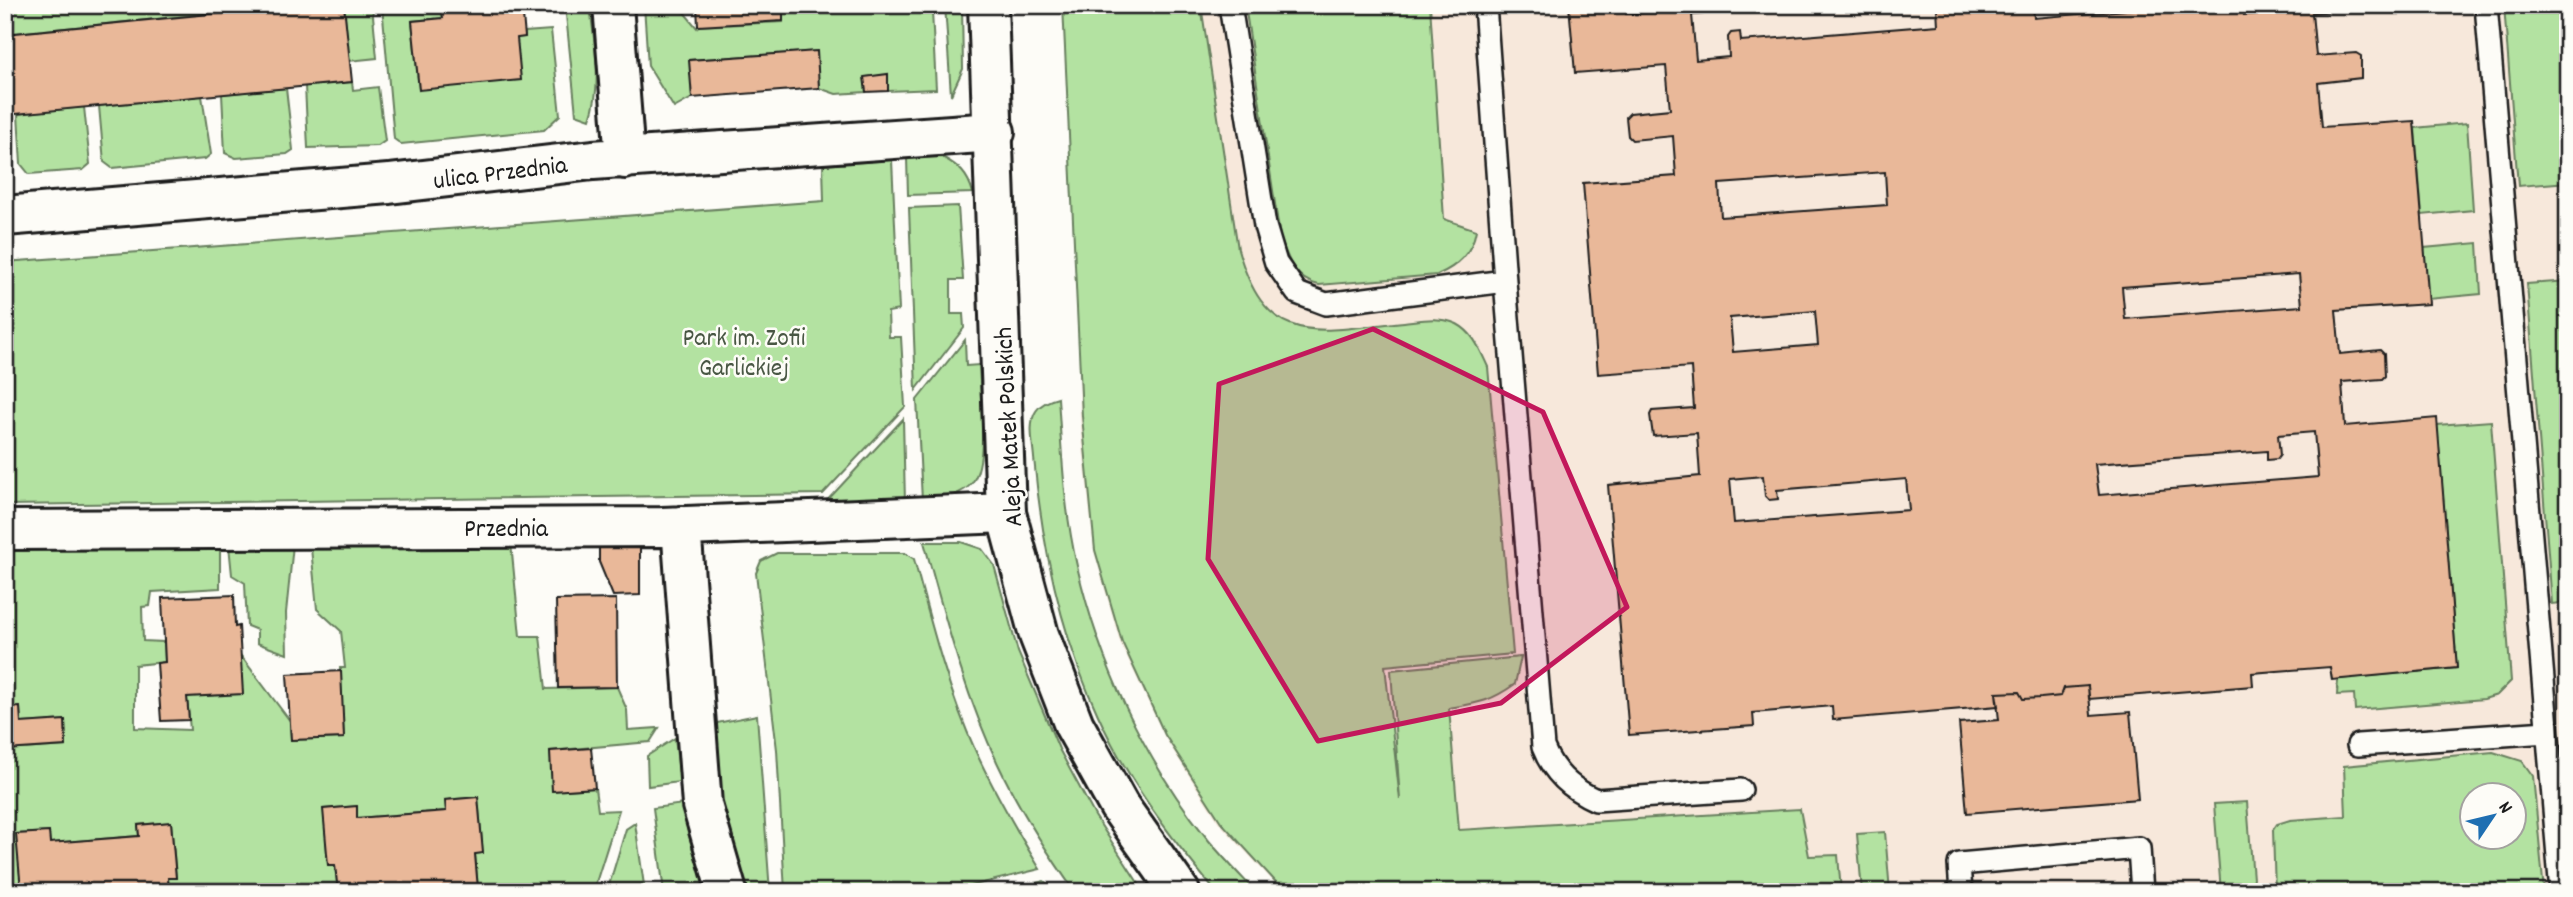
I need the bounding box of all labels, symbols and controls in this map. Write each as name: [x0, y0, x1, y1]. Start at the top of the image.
street label: ulica Przednia: [431, 148, 570, 201]
park label: Park im. Zofii Garlickiej: [683, 321, 806, 388]
street label: Aleja Matek Polskich: [987, 326, 1034, 528]
street label: Przednia: [464, 512, 549, 549]
north arrow: [2458, 782, 2528, 852]
text: N: [2490, 797, 2518, 820]

